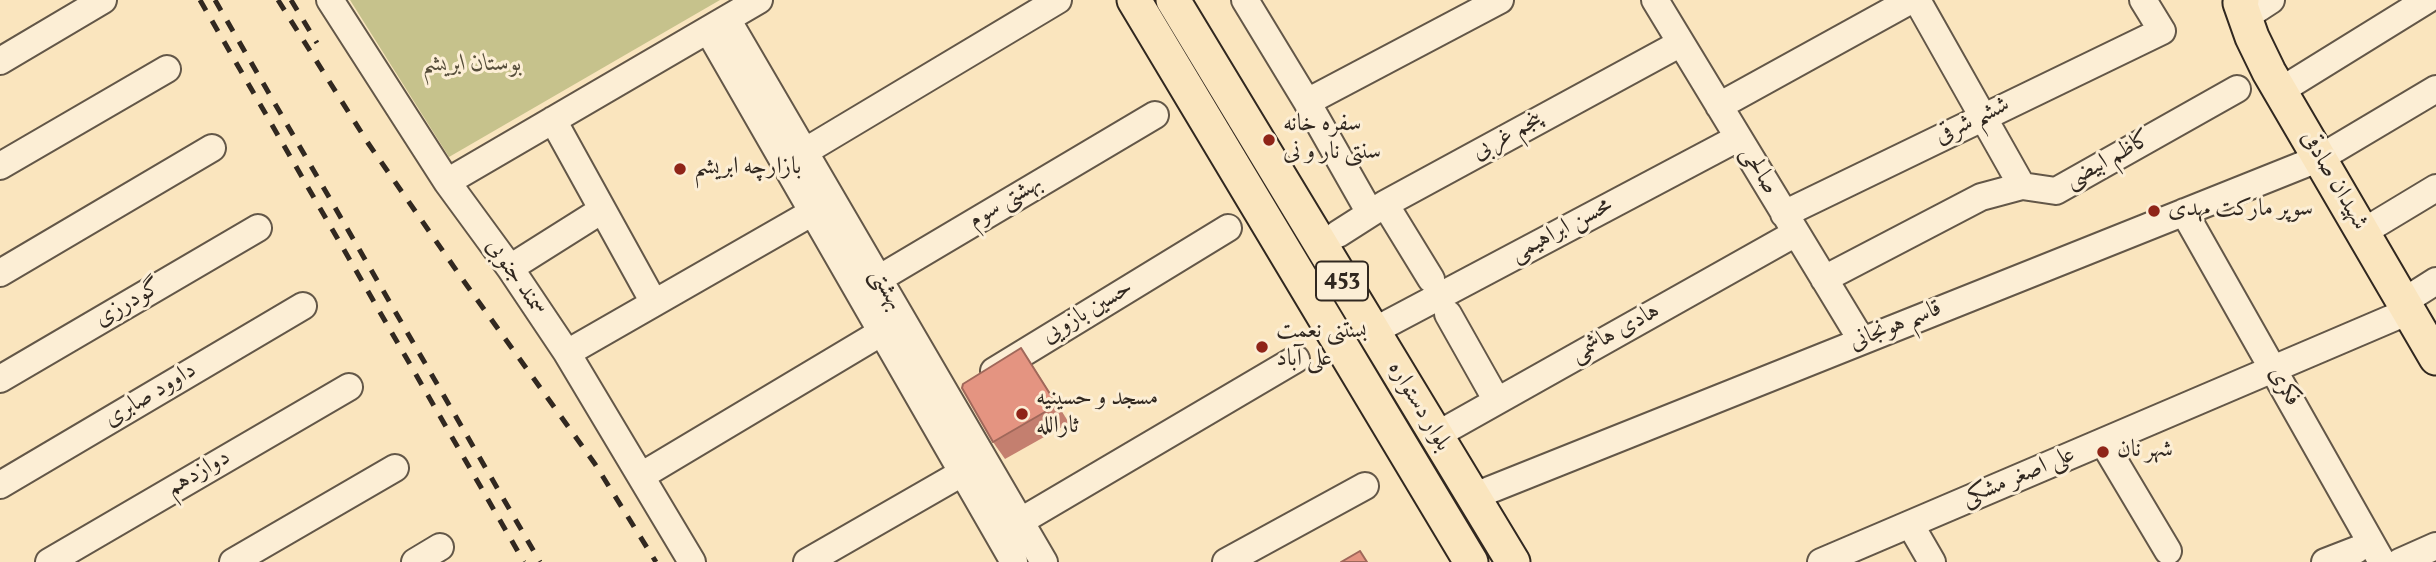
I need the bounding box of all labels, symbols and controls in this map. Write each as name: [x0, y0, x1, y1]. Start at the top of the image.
park label: بوستان ابریشم: [422, 52, 522, 80]
street label: ششم شرقی: [1931, 92, 2015, 152]
street label: پنجم غربی: [1468, 106, 1548, 168]
place label: سفره خانه سنتی نار و نی: [1283, 112, 1381, 168]
street label: کاظم ابیضی: [2061, 126, 2157, 196]
street label: شهیدان صادقی: [2293, 126, 2373, 236]
marker: سفره خانه سنتی نار و نی: [1261, 132, 1277, 148]
street label: صالحی: [1732, 142, 1784, 200]
place label: بازارچه ابریشم: [694, 155, 801, 183]
marker: بازارچه ابریشم: [672, 161, 688, 177]
street label: بهشتی سوم: [964, 170, 1048, 236]
street label: محسن ابراهیمی: [1506, 192, 1618, 270]
place label: سوپر مارکت مهدی: [2168, 197, 2313, 225]
marker: سوپر مارکت مهدی: [2146, 203, 2162, 219]
street label: سمند جنوبی: [478, 234, 552, 322]
road number: 453: [1316, 262, 1368, 300]
street label: بهشتی: [862, 264, 908, 316]
street label: گودرزی: [90, 273, 168, 335]
street label: حسین بازویی: [1037, 275, 1139, 351]
street label: قاسم هونجانی: [1846, 296, 1946, 358]
street label: هادی هاشمی: [1566, 298, 1666, 370]
place label: بستنی نعمت علی آباد: [1276, 319, 1367, 375]
marker: بستنی نعمت علی آباد: [1254, 339, 1270, 355]
street label: داوود صابری: [100, 357, 202, 435]
street label: بلوار دستواره: [1380, 357, 1456, 457]
street label: فکری: [2260, 362, 2306, 412]
place label: مسجد و حسینیه ثارالله: [1036, 386, 1158, 442]
marker: مسجد و حسینیه ثارالله: [1014, 406, 1030, 422]
place label: شهر نان: [2117, 438, 2173, 466]
street label: علی اصغر مشکی: [1958, 441, 2080, 515]
street label: دوازدهم: [162, 444, 236, 504]
marker: شهر نان: [2095, 444, 2111, 460]

